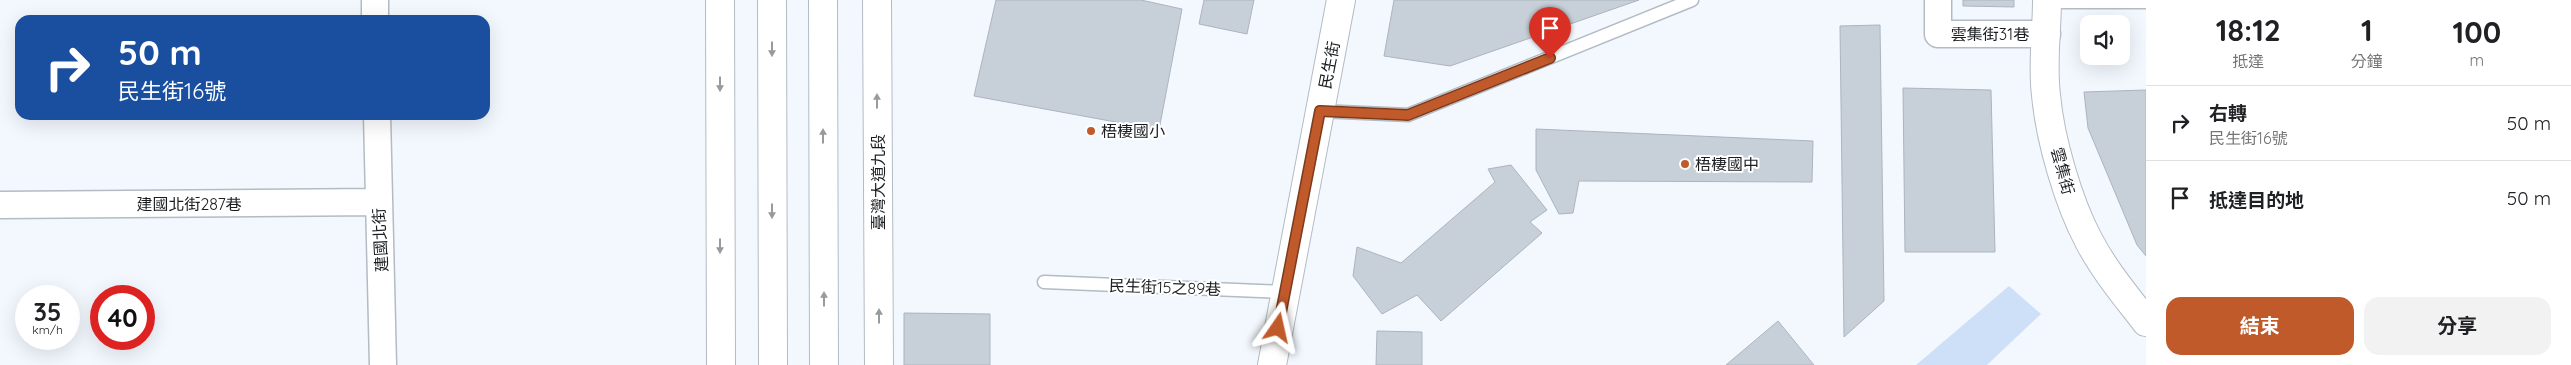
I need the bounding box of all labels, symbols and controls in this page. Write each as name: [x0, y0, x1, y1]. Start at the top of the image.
pin: [1529, 7, 1571, 58]
text: 18:12: [2216, 11, 2281, 49]
text: 1: [2361, 11, 2373, 49]
text: 100: [2453, 13, 2501, 51]
icon: arrive: [1536, 14, 1564, 42]
map controls: [2080, 15, 2130, 65]
button: sound: [2080, 15, 2130, 65]
street label: 雲集街31巷: [1951, 24, 2029, 44]
text: 50 m: [118, 30, 202, 74]
icon: right: [35, 35, 100, 100]
street label: 民生街: [1315, 40, 1343, 90]
one-way arrow: [768, 41, 776, 57]
text: m: [2470, 50, 2484, 70]
text: 抵達: [2232, 51, 2264, 71]
text: 分鐘: [2351, 51, 2383, 71]
one-way arrow: [716, 76, 724, 92]
text: 民生街16號: [118, 77, 226, 105]
one-way arrow: [873, 93, 881, 109]
text: 右轉: [2209, 101, 2247, 125]
icon: right: [2166, 109, 2194, 137]
text: 50 m: [2507, 111, 2551, 135]
place label: 梧棲國小: [1101, 121, 1165, 141]
marker: 梧棲國小: [1085, 125, 1097, 137]
one-way arrow: [819, 128, 827, 144]
text: 民生街16號: [2209, 128, 2288, 148]
street label: 臺灣大道九段: [868, 134, 888, 230]
street label: 雲集街: [2047, 145, 2079, 197]
place label: 梧棲國中: [1695, 154, 1759, 174]
marker: 梧棲國中: [1679, 158, 1691, 170]
icon: arrive: [2166, 184, 2194, 212]
text: 50 m: [2507, 186, 2551, 210]
text: 抵達目的地: [2209, 188, 2304, 212]
street label: 建國北街287巷: [136, 194, 242, 214]
one-way arrow: [768, 203, 776, 219]
street label: 建國北街: [368, 208, 392, 272]
one-way arrow: [716, 238, 724, 254]
street label: 民生街15之89巷: [1109, 275, 1221, 299]
speed limit sign: 40: [90, 285, 155, 350]
one-way arrow: [820, 291, 828, 307]
text: 35: [34, 296, 61, 327]
button: 結束: [2166, 297, 2354, 355]
button: 分享: [2364, 297, 2551, 355]
position arrow: [1251, 301, 1303, 353]
one-way arrow: [875, 308, 883, 324]
text: km/h: [32, 322, 63, 337]

